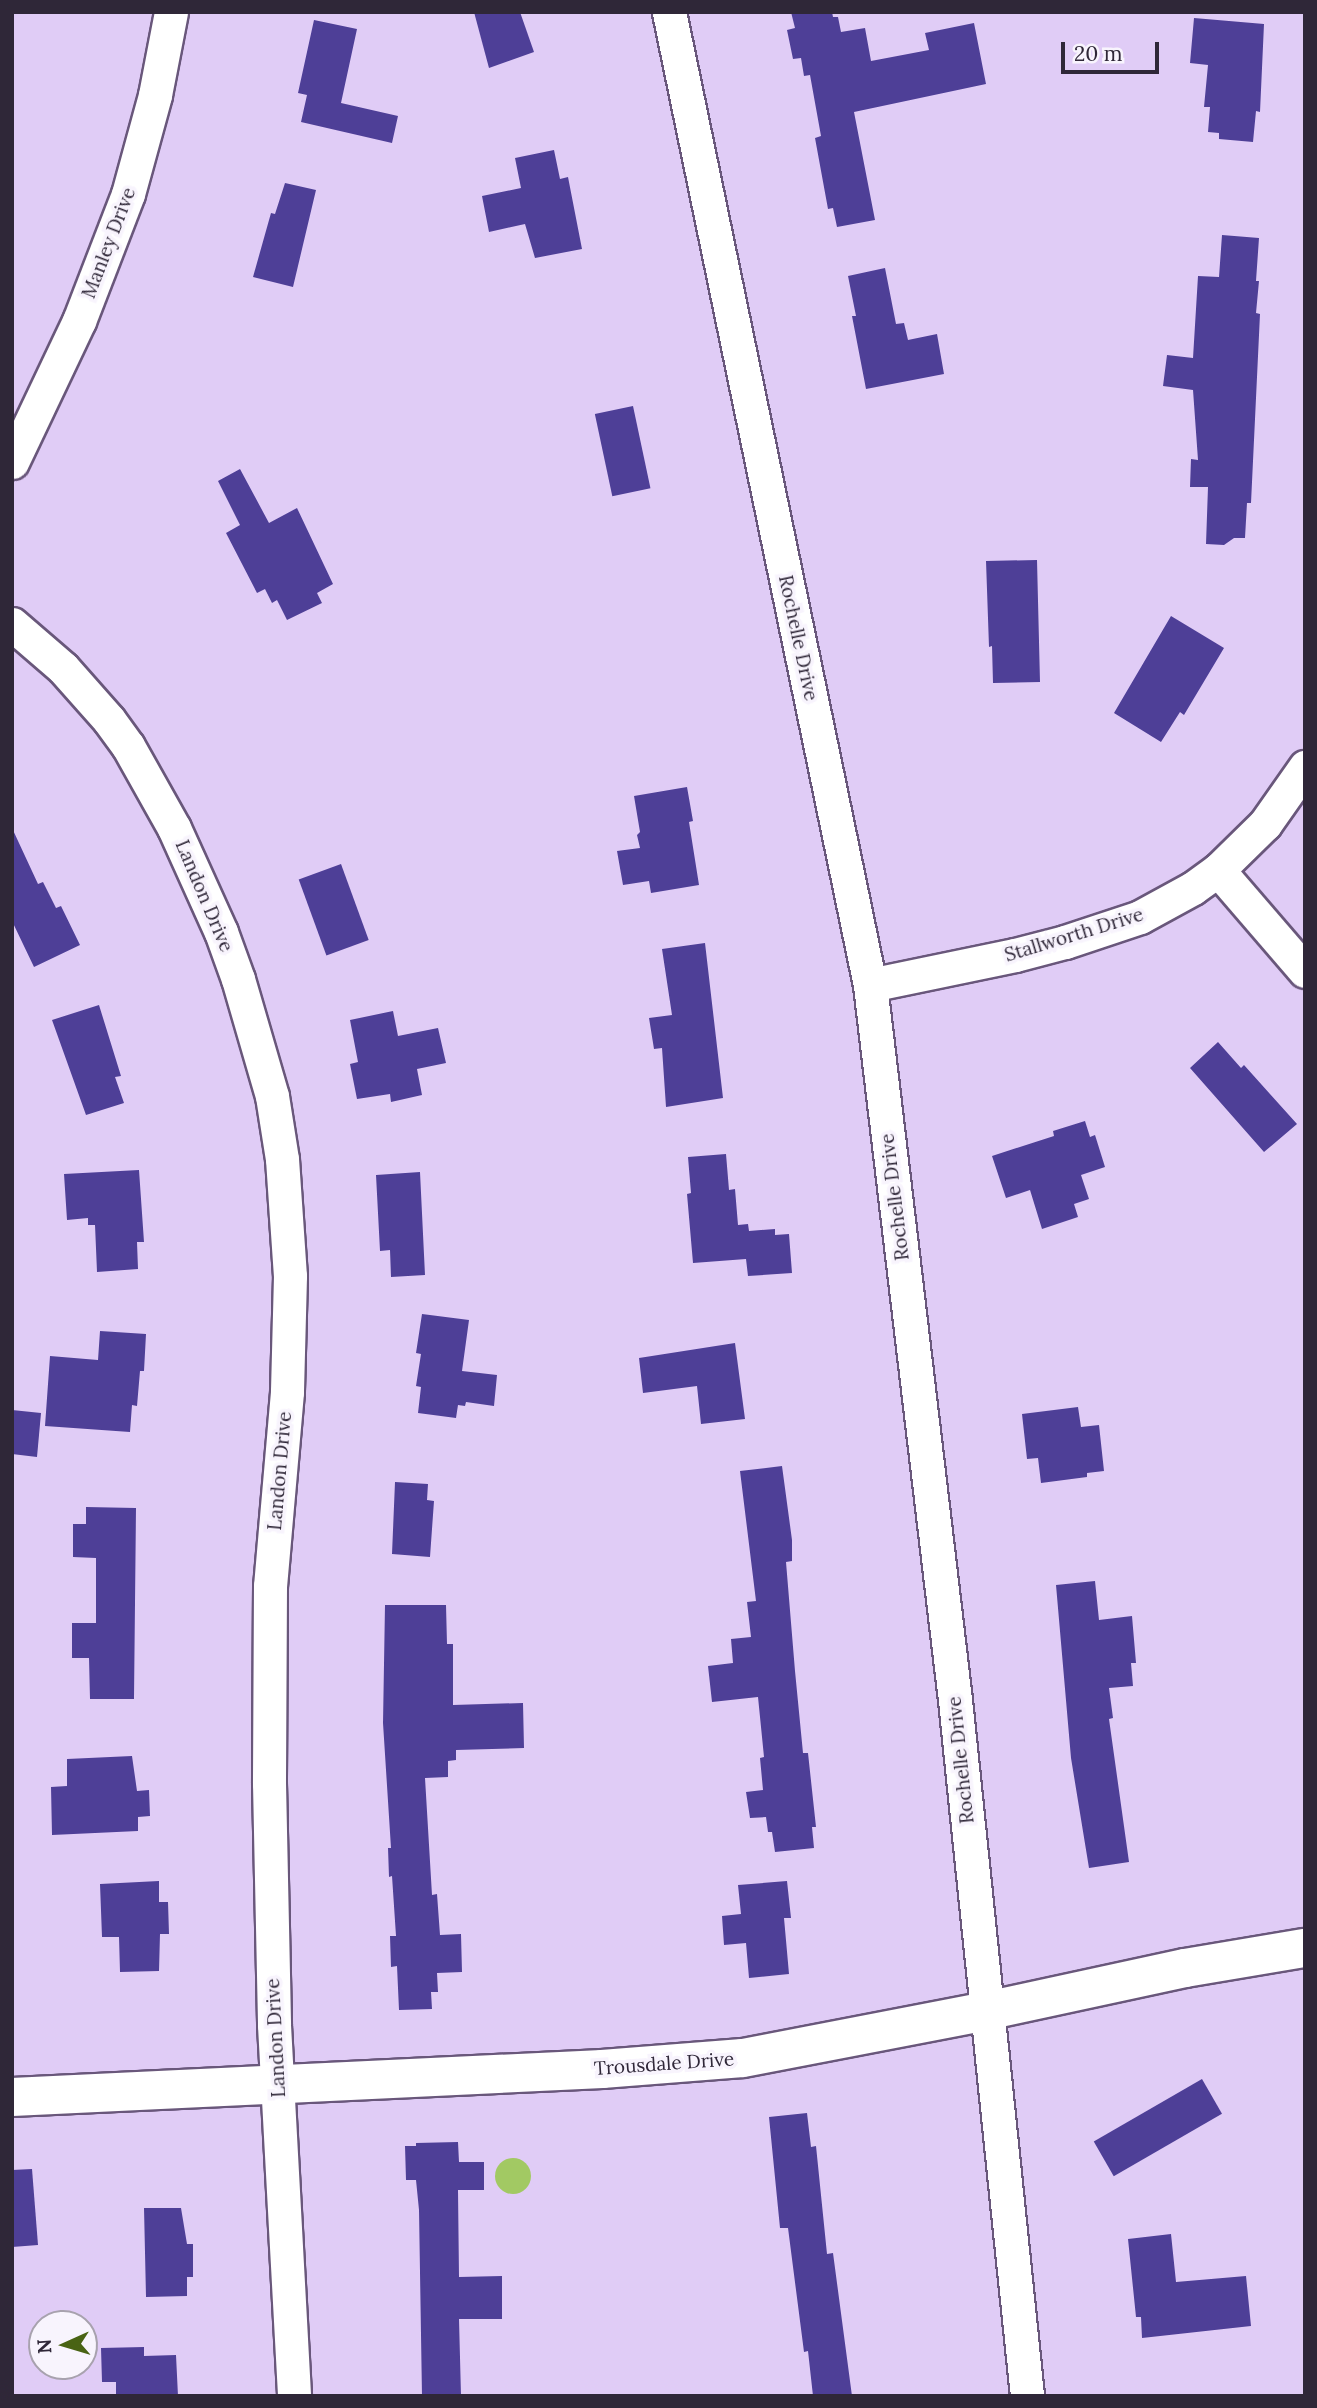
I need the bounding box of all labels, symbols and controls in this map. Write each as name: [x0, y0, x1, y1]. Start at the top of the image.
scale bar: [1065, 28, 1163, 72]
text: 20 m: [1074, 40, 1123, 67]
street label: Manley Drive: [77, 184, 141, 302]
street label: Rochelle Drive: [774, 573, 822, 703]
street label: Landon Drive: [170, 837, 238, 955]
street label: Stallworth Drive: [1002, 903, 1146, 967]
street label: Rochelle Drive: [876, 1132, 914, 1262]
street label: Landon Drive: [263, 1411, 297, 1531]
street label: Rochelle Drive: [943, 1695, 979, 1825]
street label: Landon Drive: [261, 1978, 291, 2098]
street label: Trousdale Drive: [593, 2048, 735, 2080]
north arrow: [28, 2310, 98, 2380]
text: N: [32, 2338, 57, 2354]

